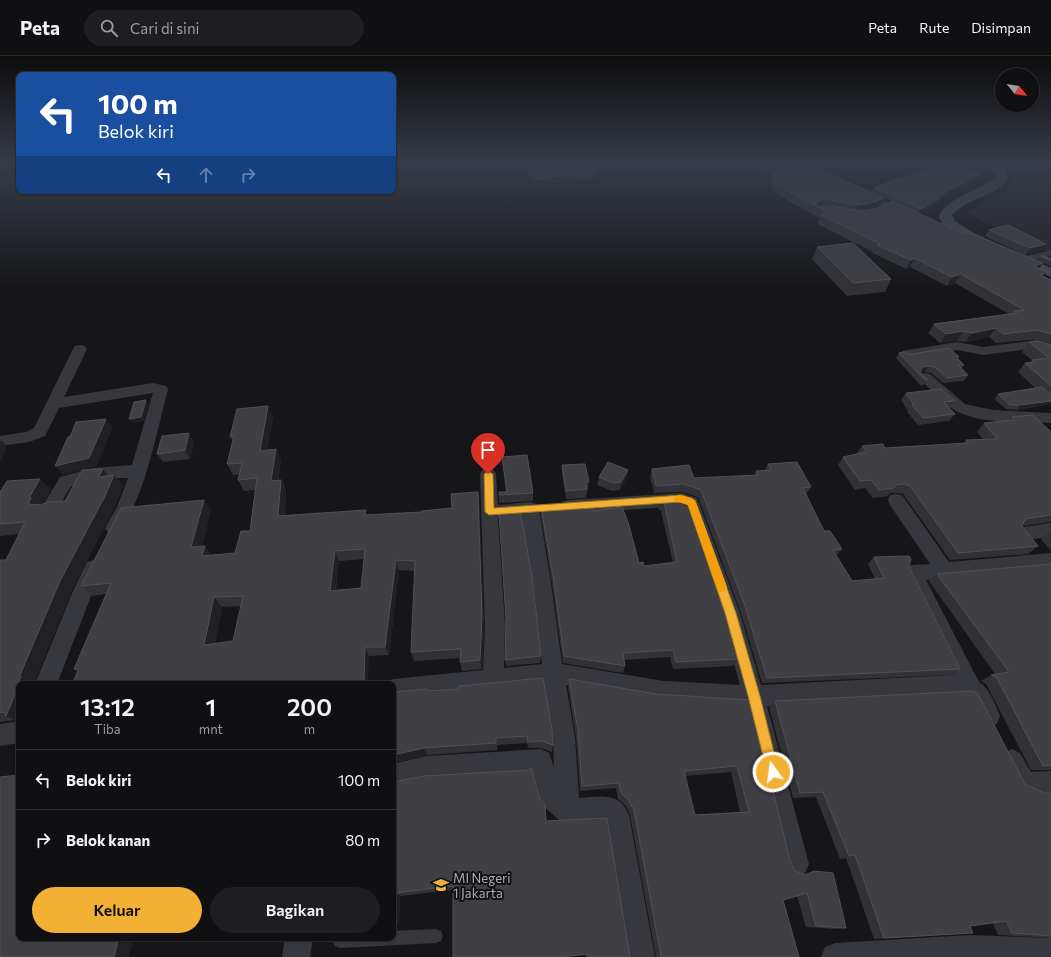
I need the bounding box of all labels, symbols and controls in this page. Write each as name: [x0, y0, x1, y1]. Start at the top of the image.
search box: [84, 10, 364, 46]
text: Peta: [20, 16, 60, 39]
icon: search: [98, 17, 120, 39]
text: Cari di sini: [130, 19, 199, 37]
text: Peta: [868, 19, 897, 36]
text: Rute: [919, 19, 949, 36]
text: Disimpan: [971, 19, 1031, 36]
north arrow: [995, 68, 1039, 112]
map controls: [995, 68, 1039, 112]
text: 100 m: [98, 86, 178, 120]
icon: left: [32, 88, 84, 140]
text: Belok kiri: [98, 120, 174, 142]
icon: left: [153, 164, 175, 186]
icon: ahead: [195, 164, 217, 186]
icon: right: [237, 164, 259, 186]
pin: [471, 433, 505, 474]
icon: arrive: [477, 439, 499, 461]
text: 13:12: [80, 692, 135, 721]
text: 1: [206, 692, 216, 721]
text: 200: [287, 692, 332, 721]
text: Tiba: [94, 721, 120, 737]
text: mnt: [199, 721, 223, 737]
text: m: [304, 721, 315, 737]
position arrow: [752, 751, 794, 793]
icon: left: [32, 769, 54, 791]
text: Belok kiri: [66, 771, 132, 789]
text: 100 m: [338, 771, 380, 789]
icon: right: [32, 829, 54, 851]
text: Belok kanan: [66, 831, 150, 849]
text: 80 m: [345, 831, 380, 849]
place label: MI Negeri 1 Jakarta: [453, 870, 511, 901]
school or university icon: MI Negeri 1 Jakarta: [432, 876, 450, 894]
button: Keluar: [32, 887, 202, 933]
button: Bagikan: [210, 887, 380, 933]

